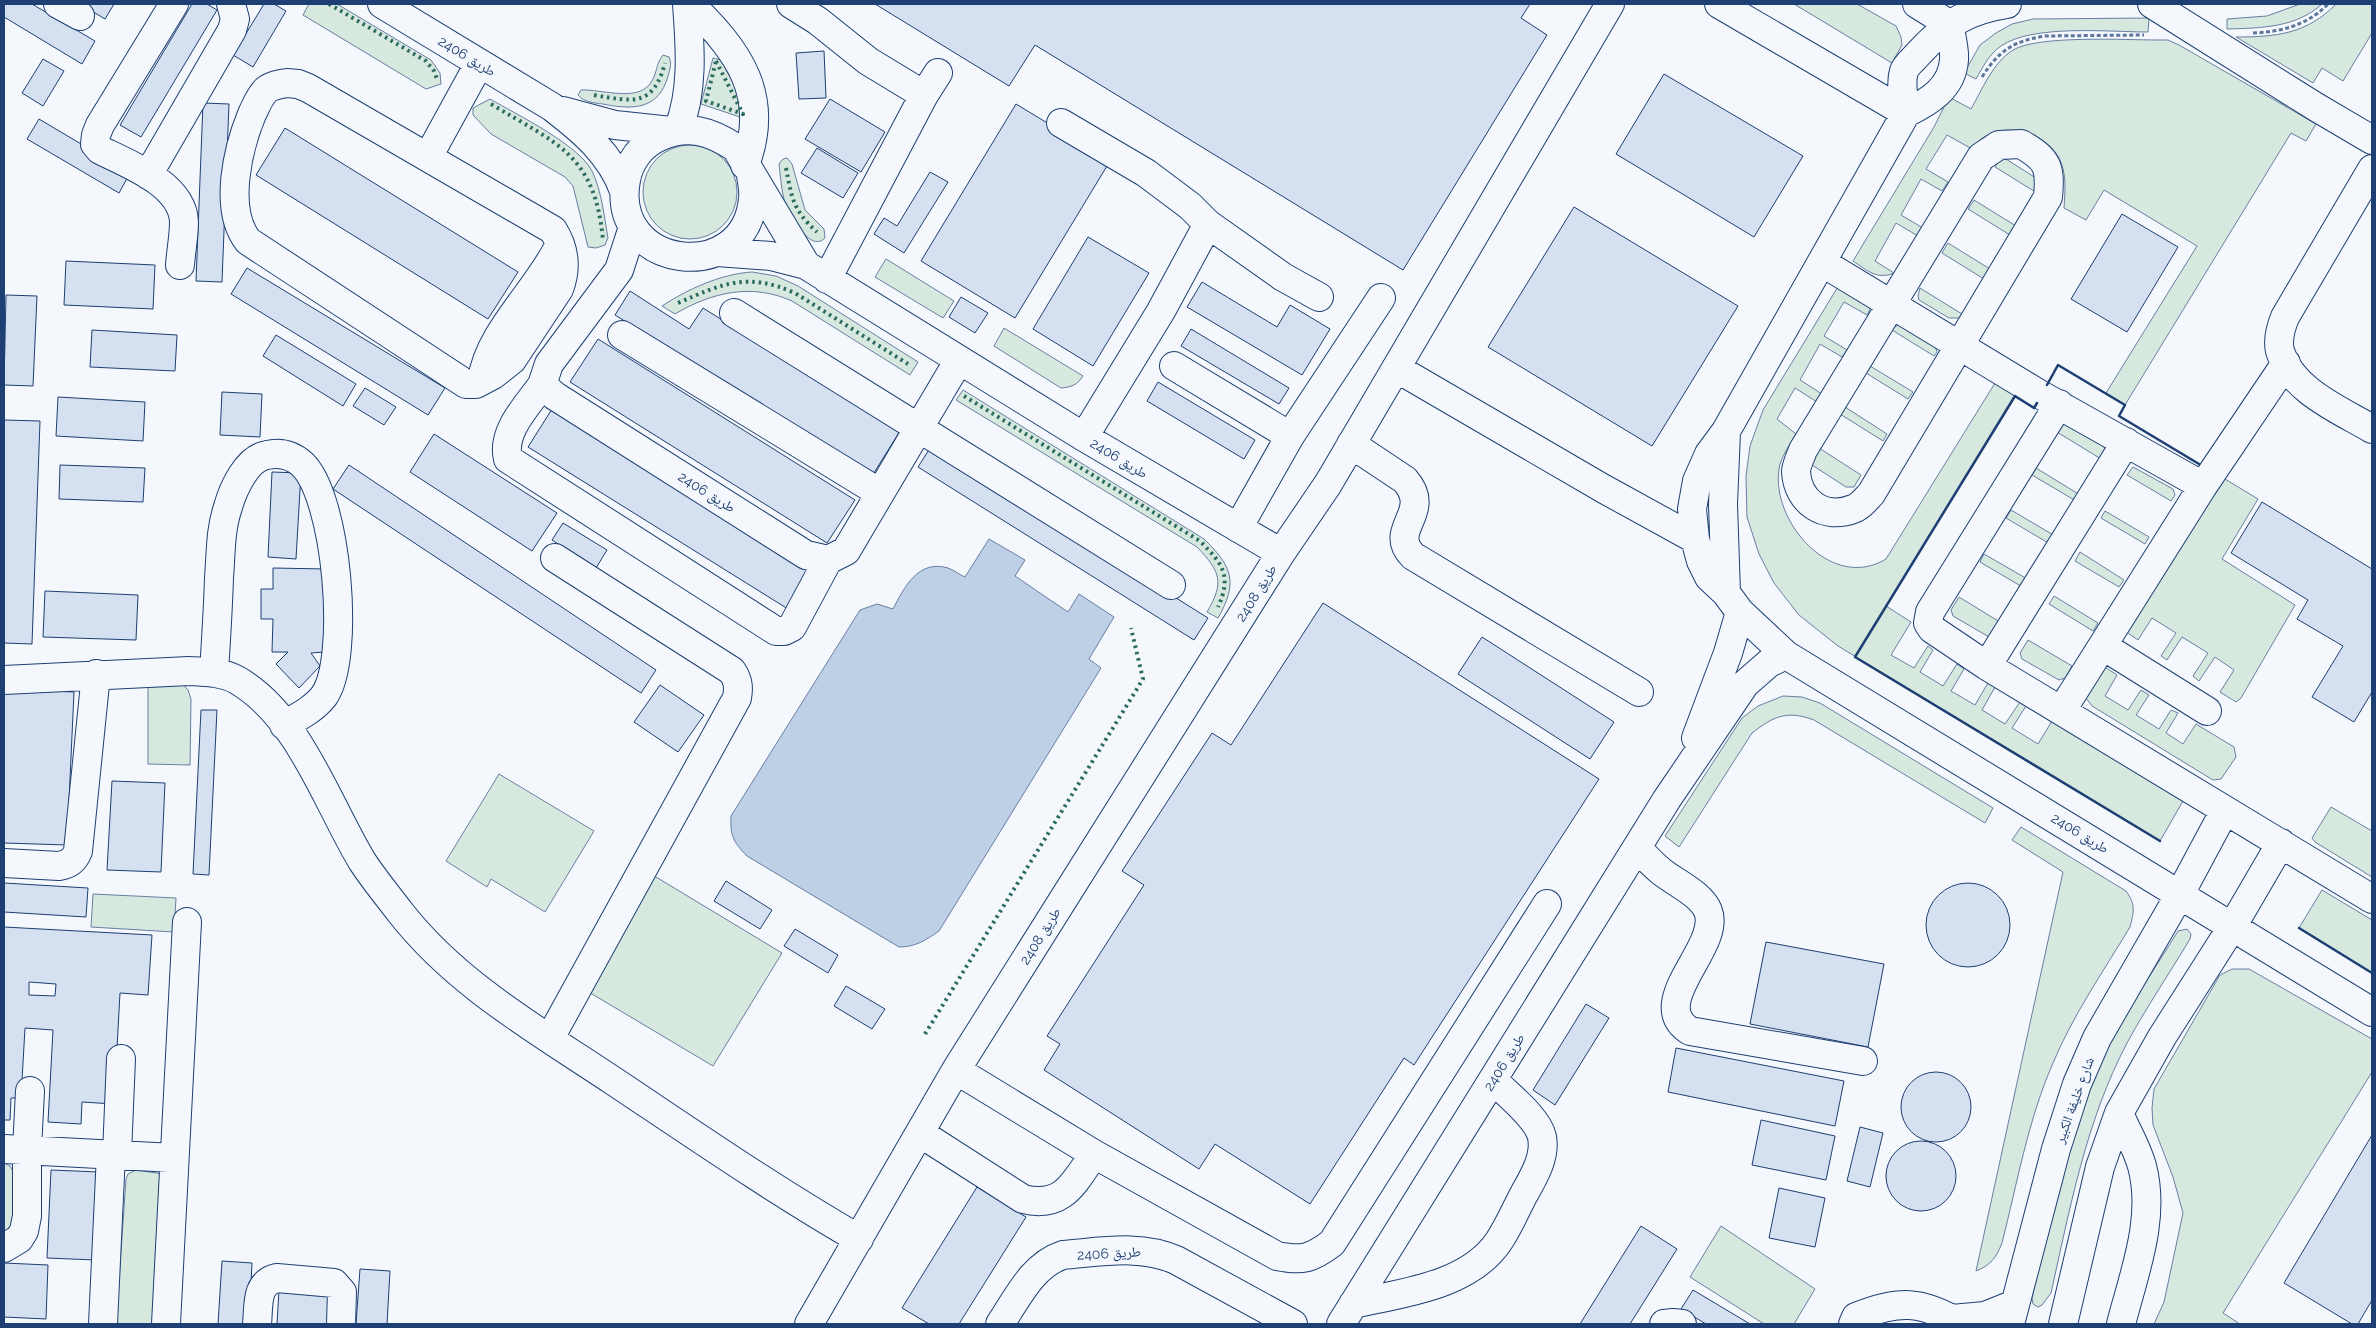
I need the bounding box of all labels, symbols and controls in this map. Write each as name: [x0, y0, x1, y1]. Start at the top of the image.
street label: طريق 2406: [434, 33, 499, 81]
street label: طريق 2406: [1086, 435, 1151, 483]
street label: طريق 2406: [674, 468, 738, 517]
street label: طريق 2408: [1232, 562, 1281, 625]
street label: طريق 2406: [2047, 810, 2112, 858]
street label: طريق 2408: [1016, 905, 1065, 968]
street label: طريق 2406: [1480, 1031, 1529, 1095]
street label: شارع خليفة الكبير: [2051, 1055, 2099, 1147]
street label: طريق 2406: [1077, 1243, 1142, 1265]

